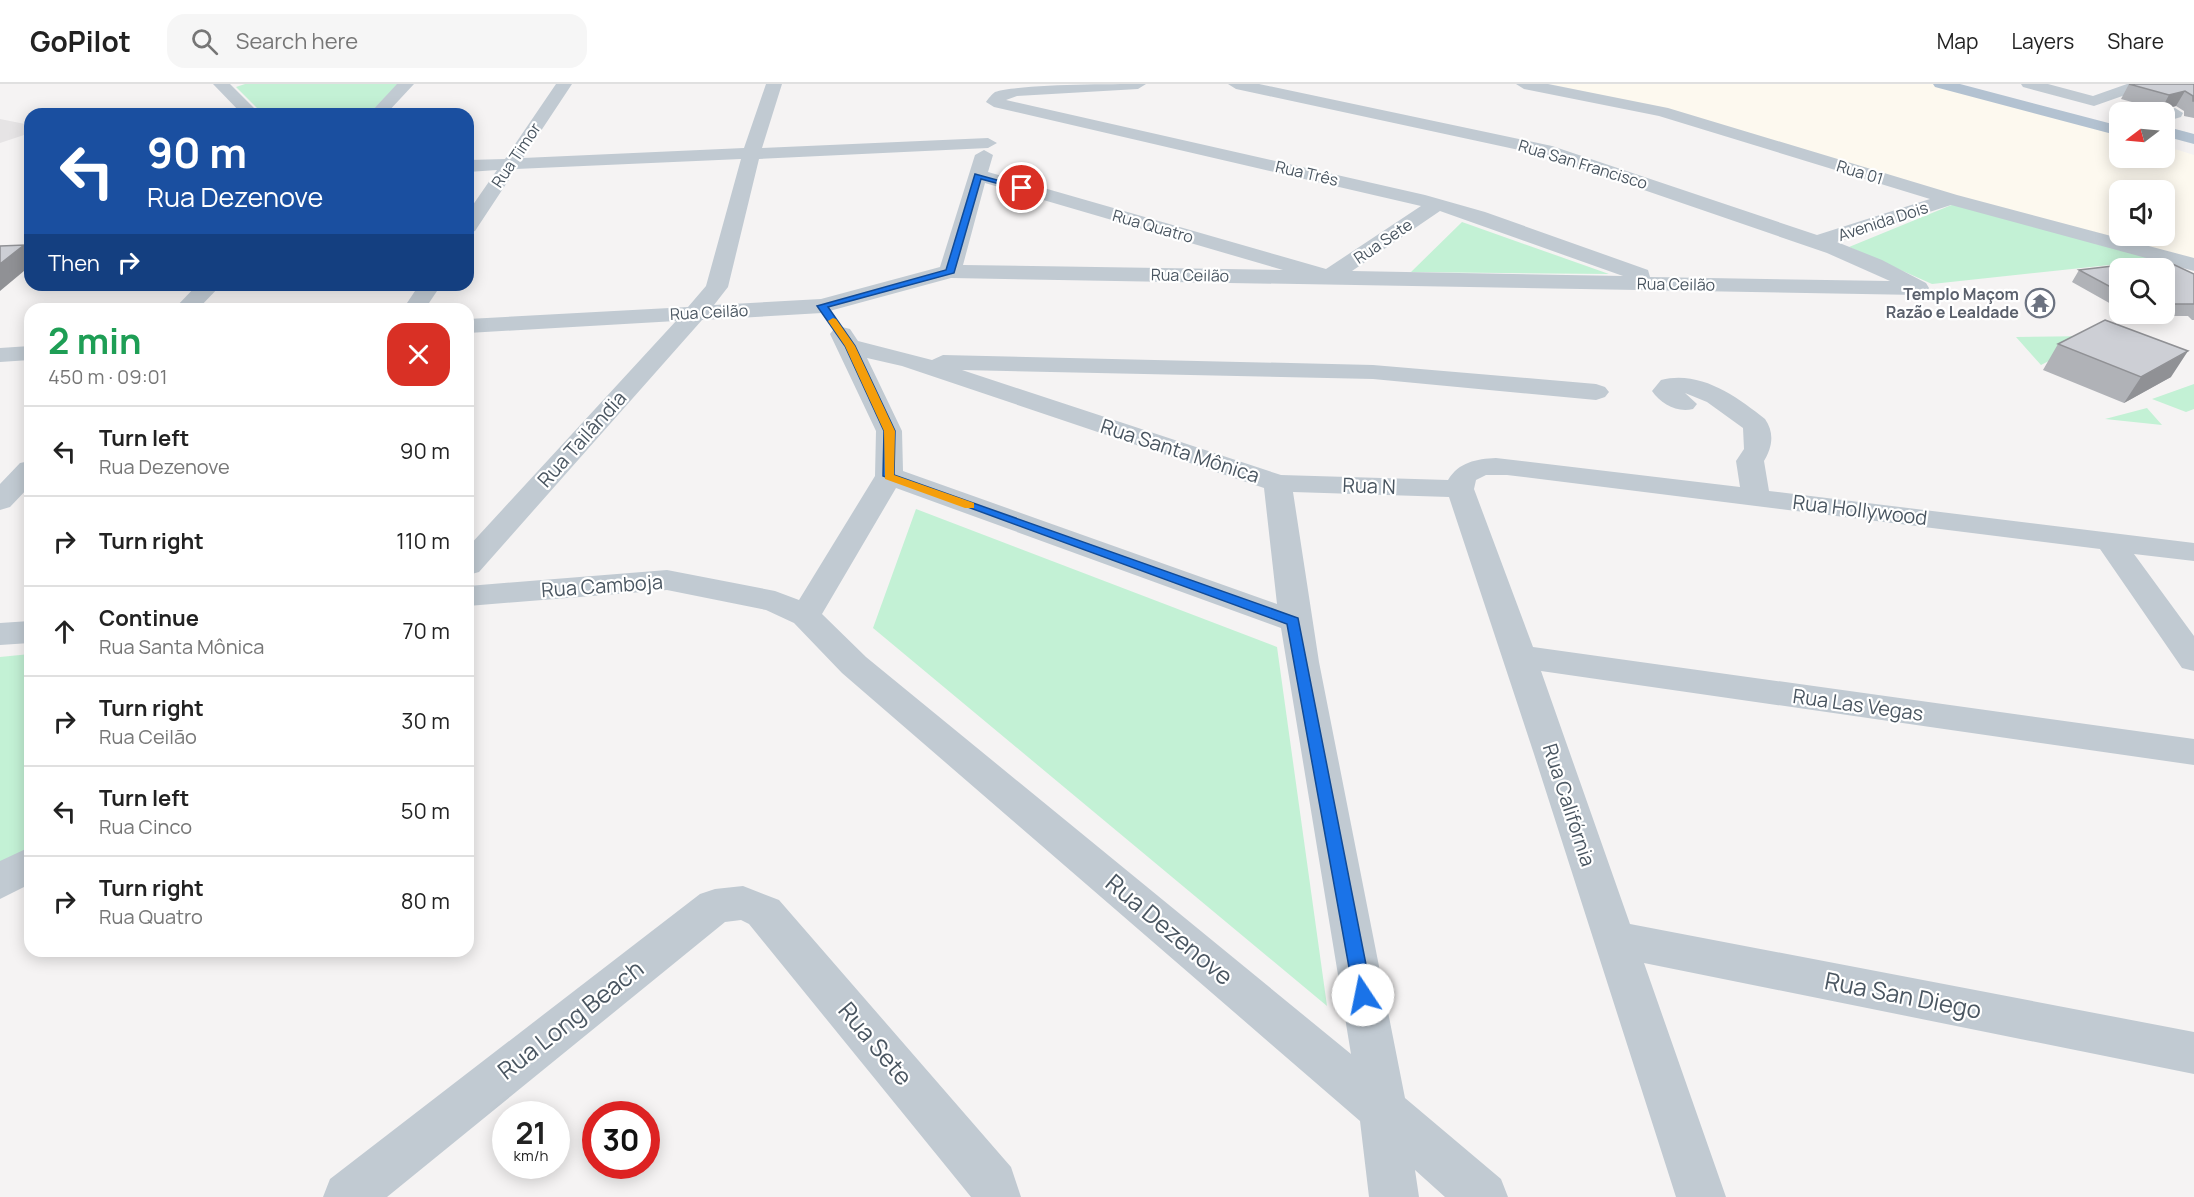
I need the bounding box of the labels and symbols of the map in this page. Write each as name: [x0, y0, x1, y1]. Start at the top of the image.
north arrow: [2109, 102, 2175, 168]
street label: Rua Timor: [486, 118, 546, 192]
street label: Rua San Francisco: [1516, 134, 1650, 194]
street label: Rua Três: [1273, 155, 1341, 191]
street label: Rua 01: [1834, 155, 1886, 189]
pin: [996, 162, 1047, 213]
street label: Avenida Dois: [1835, 196, 1931, 246]
street label: Rua Quatro: [1110, 204, 1196, 248]
street label: Rua Sete: [1349, 213, 1417, 269]
street label: Rua Ceilão: [1151, 263, 1229, 287]
street label: Rua Ceilão: [1637, 272, 1715, 296]
place label: Templo Maçom Razão e Lealdade: [1886, 283, 2019, 323]
temple icon: Templo Maçom Razão e Lealdade: [2024, 287, 2056, 319]
street label: Rua Ceilão: [669, 299, 749, 325]
street label: Rua Tailândia: [531, 385, 632, 493]
street label: Rua Santa Mônica: [1097, 412, 1263, 489]
street label: Rua N: [1342, 471, 1396, 500]
street label: Rua Hollywood: [1791, 488, 1929, 531]
street label: Rua Camboja: [540, 568, 664, 603]
street label: Rua Las Vegas: [1791, 682, 1925, 727]
street label: Rua Califórnia: [1537, 740, 1602, 870]
street label: Rua Dezenove: [1099, 866, 1241, 992]
street label: Rua Long Beach: [490, 951, 650, 1086]
position arrow: [1331, 963, 1395, 1027]
street label: Rua San Diego: [1822, 963, 1984, 1026]
street label: Rua Sete: [832, 994, 921, 1092]
speed limit sign: 30: [582, 1101, 660, 1179]

